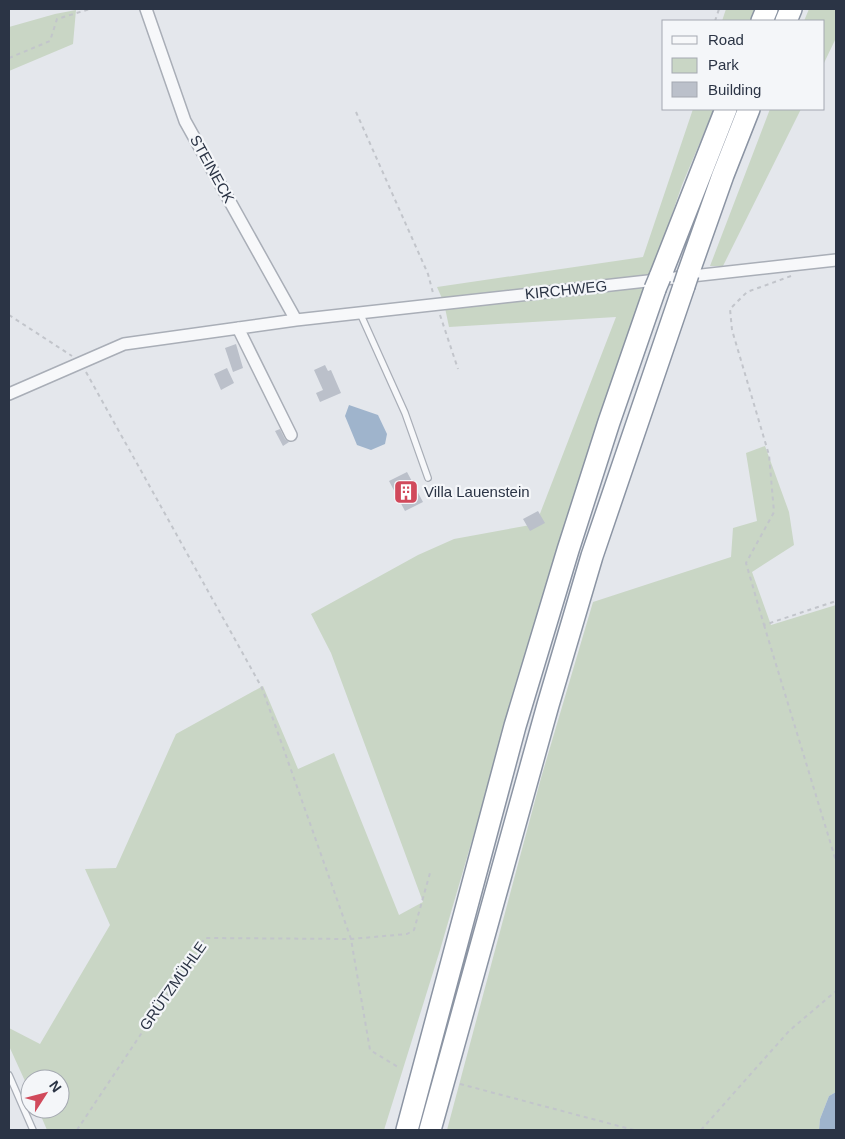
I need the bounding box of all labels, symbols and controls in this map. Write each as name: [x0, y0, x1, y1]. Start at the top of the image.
legend: [662, 20, 825, 110]
text: Road: [708, 31, 744, 48]
text: Park: [708, 56, 739, 73]
text: Building: [708, 81, 761, 98]
street label: STEINECK: [187, 132, 238, 206]
street label: KIRCHWEG: [524, 277, 608, 302]
building icon: Villa Lauenstein: [393, 479, 419, 505]
place label: Villa Lauenstein: [424, 483, 530, 500]
street label: GRÜTZMÜHLE: [136, 938, 209, 1033]
north arrow: [20, 1069, 70, 1119]
text: N: [46, 1078, 65, 1095]

